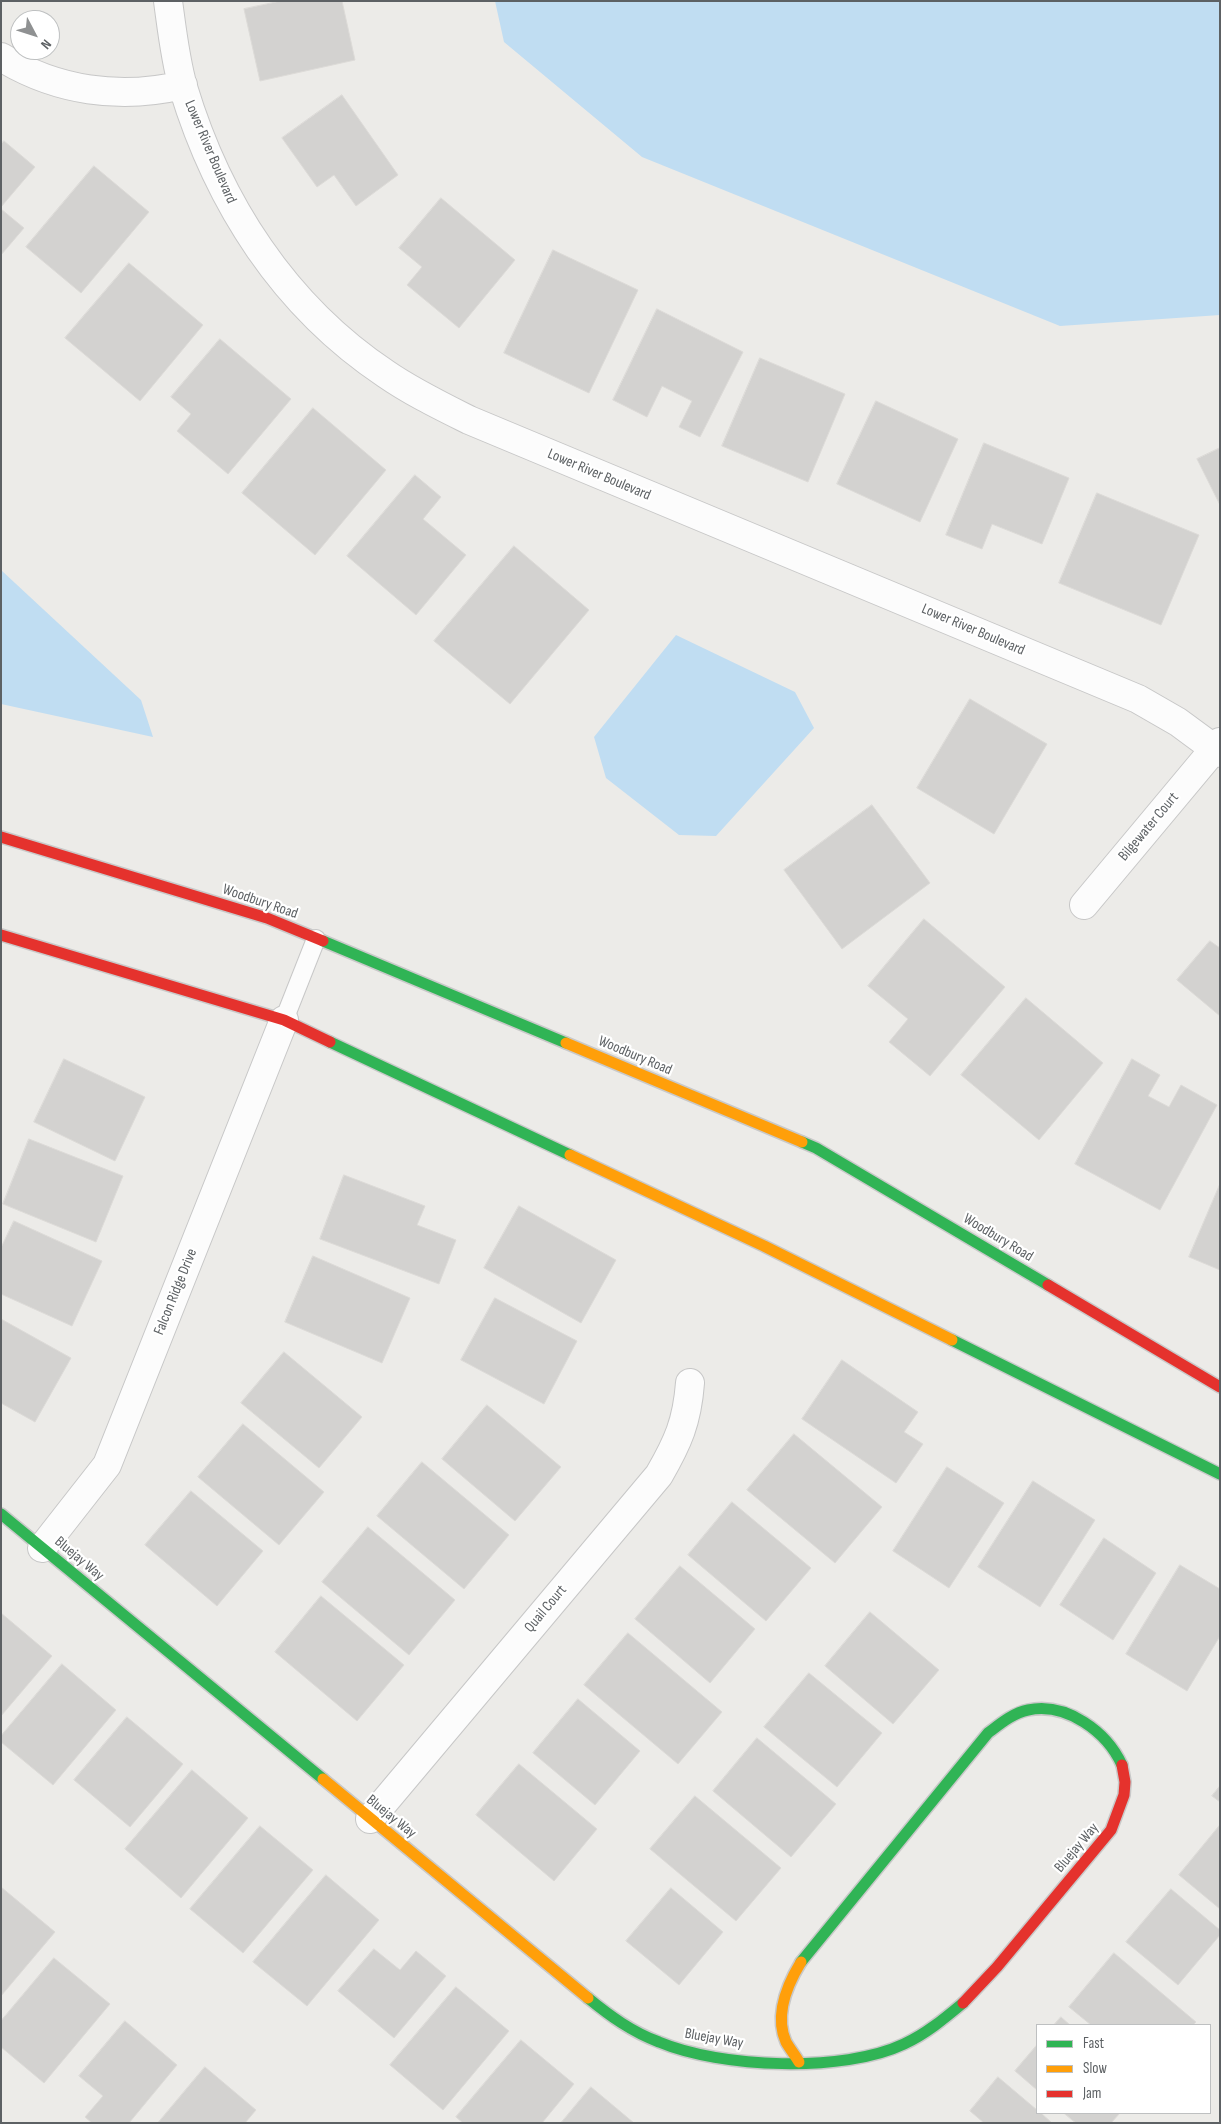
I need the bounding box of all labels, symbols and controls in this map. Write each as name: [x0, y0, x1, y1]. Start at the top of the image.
north arrow: [10, 10, 60, 60]
text: N: [37, 36, 55, 53]
street label: Lower River Boulevard: [180, 98, 240, 206]
street label: Lower River Boulevard: [545, 445, 653, 505]
street label: Lower River Boulevard: [919, 600, 1027, 660]
street label: Bilgewater Court: [1115, 789, 1183, 865]
street label: Woodbury Road: [220, 881, 300, 923]
street label: Woodbury Road: [595, 1032, 675, 1080]
street label: Woodbury Road: [960, 1210, 1036, 1266]
street label: Falcon Ridge Drive: [151, 1246, 201, 1338]
street label: Bluejay Way: [51, 1533, 107, 1585]
street label: Quail Court: [521, 1582, 571, 1636]
street label: Bluejay Way: [362, 1791, 420, 1843]
street label: Bluejay Way: [1051, 1820, 1103, 1876]
legend: [1036, 2024, 1211, 2114]
street label: Bluejay Way: [683, 2025, 745, 2053]
text: Fast: [1083, 2034, 1104, 2053]
text: Slow: [1083, 2059, 1107, 2078]
text: Jam: [1083, 2084, 1101, 2103]

